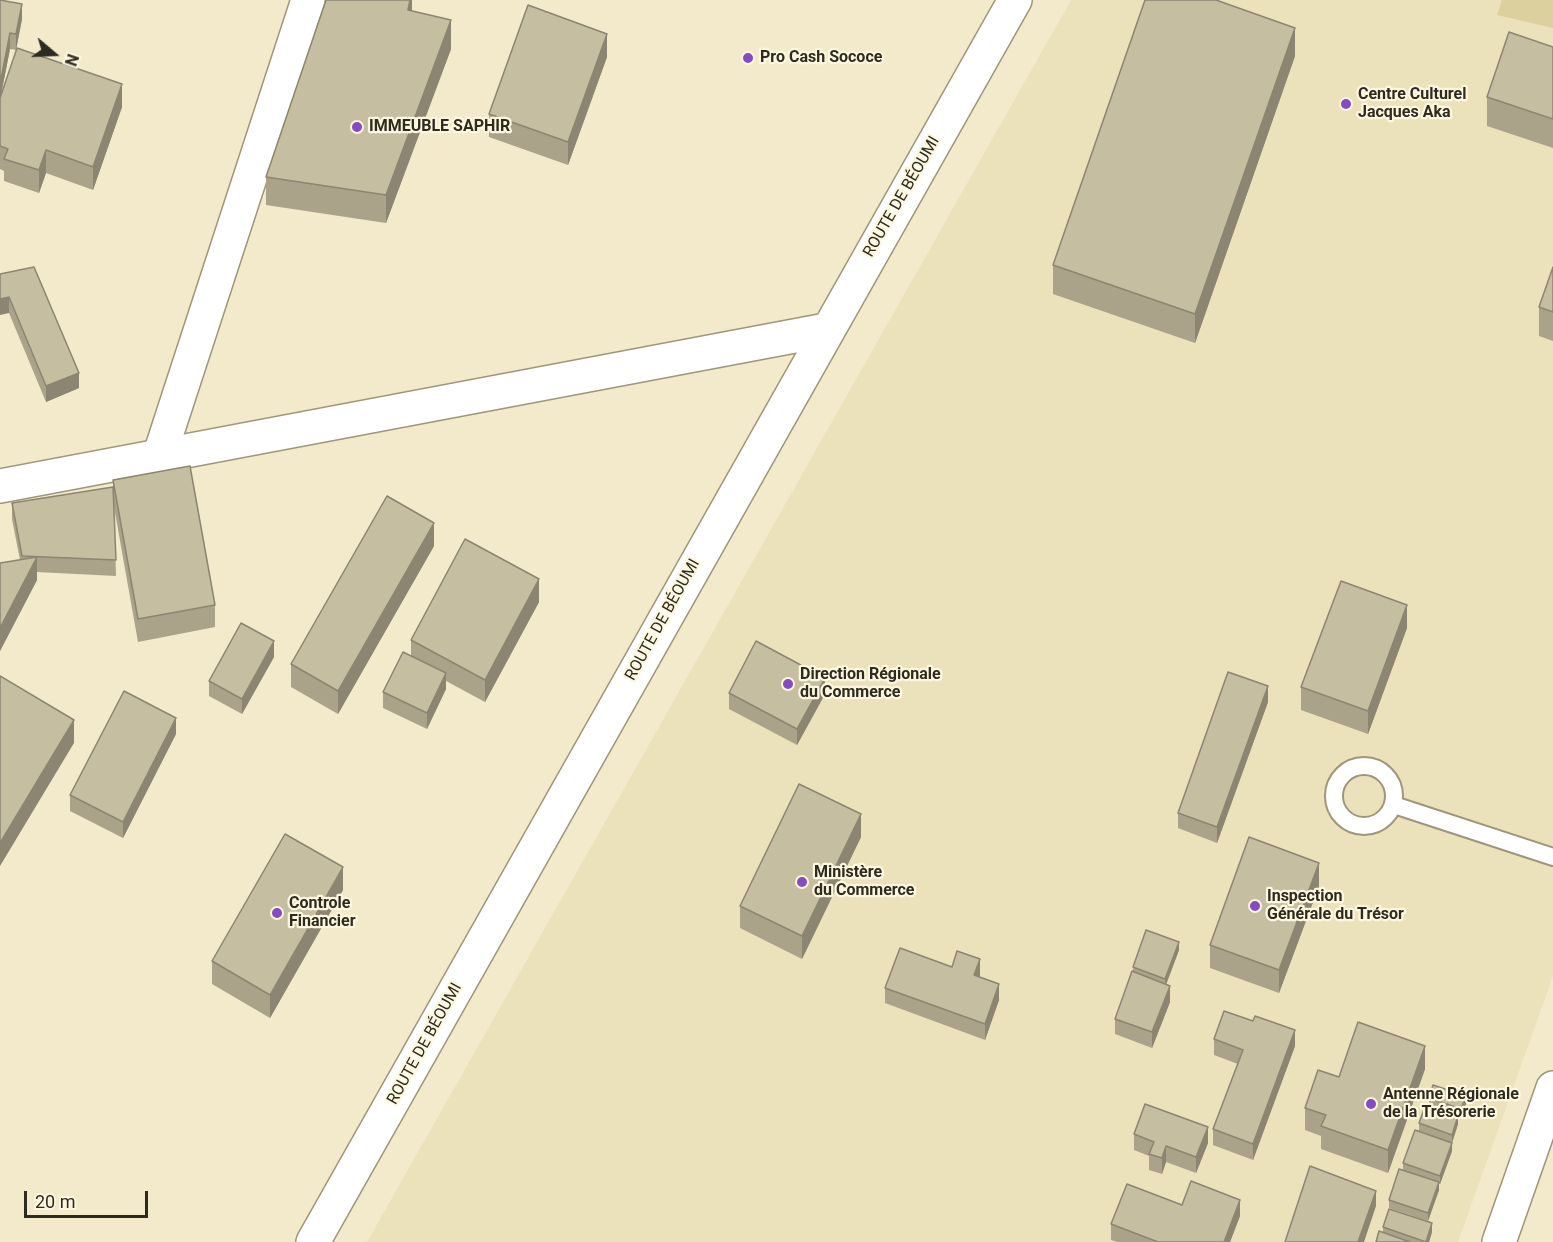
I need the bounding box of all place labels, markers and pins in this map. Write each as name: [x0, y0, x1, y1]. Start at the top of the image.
place label: Pro Cash Sococe: [760, 48, 882, 68]
marker: Pro Cash Sococe: [741, 51, 755, 65]
place label: Centre Culturel Jacques Aka: [1358, 85, 1466, 123]
marker: Centre Culturel Jacques Aka: [1339, 97, 1353, 111]
place label: IMMEUBLE SAPHIR: [369, 117, 510, 137]
marker: IMMEUBLE SAPHIR: [350, 120, 364, 134]
place label: Direction Régionale du Commerce: [800, 665, 941, 703]
marker: Direction Régionale du Commerce: [781, 677, 795, 691]
place label: Ministère du Commerce: [814, 863, 914, 901]
marker: Ministère du Commerce: [795, 875, 809, 889]
place label: Inspection Générale du Trésor: [1267, 887, 1404, 925]
place label: Controle Financier: [289, 894, 356, 932]
marker: Inspection Générale du Trésor: [1248, 899, 1262, 913]
marker: Controle Financier: [270, 906, 284, 920]
place label: Antenne Régionale de la Trésorerie: [1383, 1085, 1519, 1123]
marker: Antenne Régionale de la Trésorerie: [1364, 1097, 1378, 1111]

